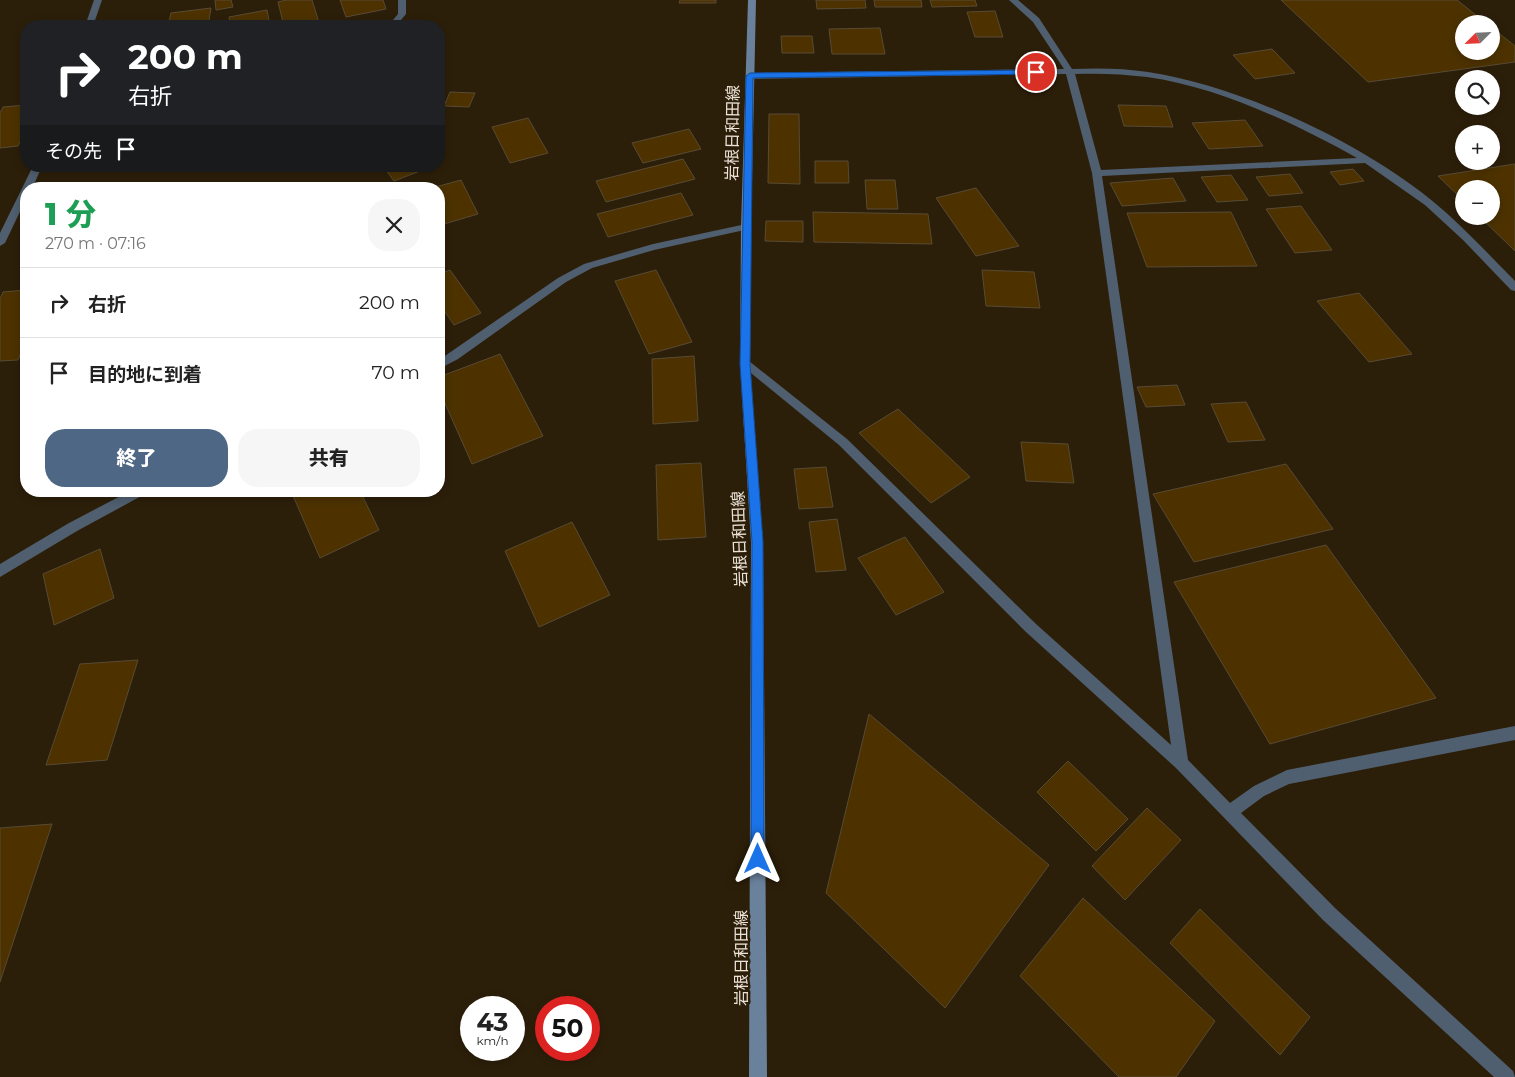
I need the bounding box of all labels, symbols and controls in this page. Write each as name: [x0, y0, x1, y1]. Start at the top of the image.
north arrow: [1455, 15, 1500, 60]
map controls: [1455, 15, 1500, 225]
text: 200 m: [128, 35, 243, 78]
icon: right: [45, 40, 110, 105]
pin: [1015, 51, 1057, 93]
icon: arrive: [1022, 58, 1050, 86]
button: search: [1455, 70, 1500, 115]
text: 右折: [128, 83, 172, 110]
street label: 岩根日和田線: [722, 85, 743, 181]
button: +: [1455, 125, 1500, 170]
icon: arrive: [112, 135, 140, 163]
text: その先: [45, 140, 102, 163]
button: −: [1455, 180, 1500, 225]
text: 1 分: [45, 196, 96, 233]
button: close: [368, 199, 420, 251]
text: 270 m · 07:16: [45, 234, 146, 253]
icon: right: [45, 289, 73, 317]
text: 200 m: [359, 291, 420, 314]
text: 右折: [88, 293, 126, 316]
icon: arrive: [45, 359, 73, 387]
text: 70 m: [371, 361, 420, 384]
text: 目的地に到着: [88, 363, 202, 386]
button: 終了: [45, 429, 228, 487]
button: 共有: [238, 429, 420, 487]
street label: 岩根日和田線: [728, 491, 751, 587]
position arrow: [731, 832, 783, 884]
street label: 岩根日和田線: [732, 910, 751, 1006]
speed limit sign: 50: [535, 996, 600, 1061]
text: 43: [477, 1007, 508, 1037]
text: km/h: [476, 1033, 509, 1048]

